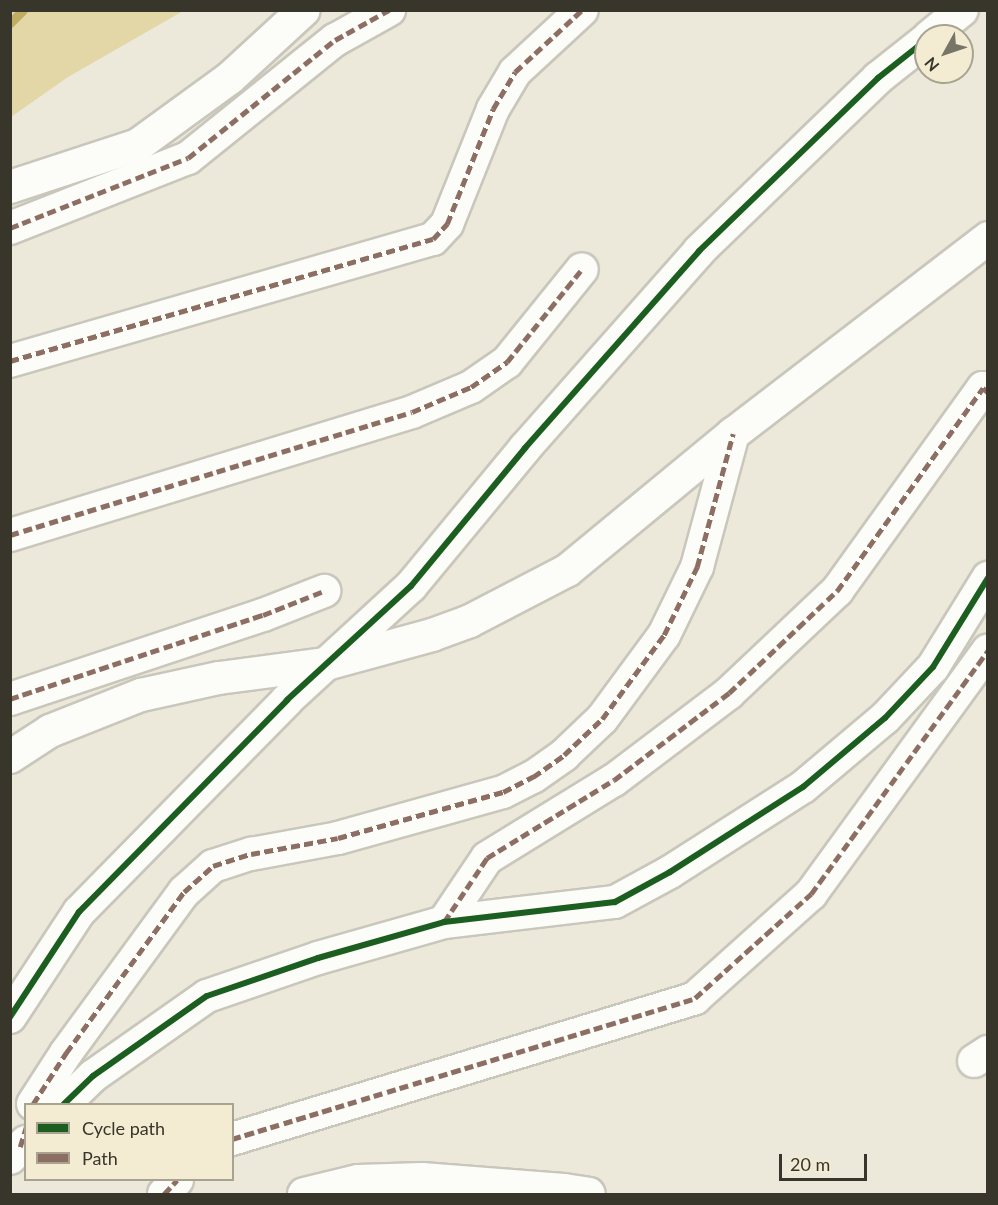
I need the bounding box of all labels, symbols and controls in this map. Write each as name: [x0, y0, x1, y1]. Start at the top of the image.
north arrow: [914, 24, 974, 84]
text: N: [920, 54, 943, 75]
legend: [24, 1103, 234, 1181]
text: Cycle path: [82, 1117, 165, 1139]
scale bar: [782, 1142, 870, 1180]
text: Path: [82, 1147, 118, 1169]
text: 20 m: [790, 1153, 830, 1175]

